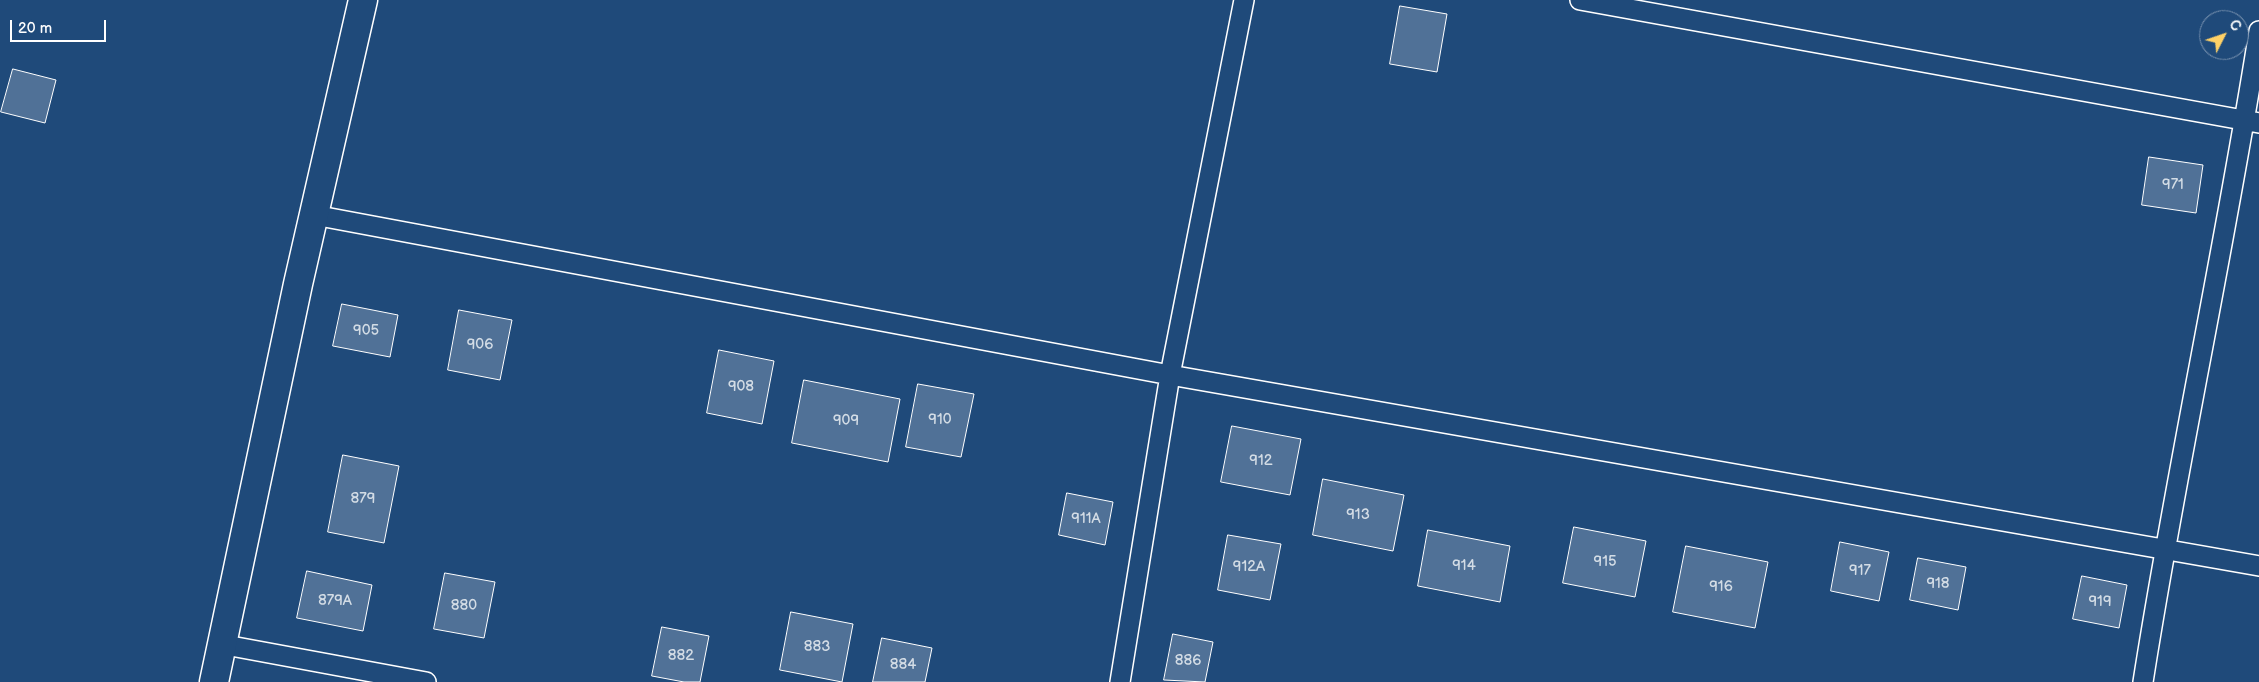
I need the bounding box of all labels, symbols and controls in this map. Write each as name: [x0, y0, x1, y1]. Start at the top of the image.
scale bar: [12, 10, 109, 42]
north arrow: [2199, 10, 2249, 60]
text: С: [2225, 16, 2245, 35]
text: 20 m: [18, 19, 52, 38]
house number: 971: [2162, 176, 2184, 194]
house number: 905: [353, 322, 379, 340]
house number: 906: [467, 336, 493, 354]
house number: 908: [728, 378, 754, 396]
house number: 910: [928, 411, 952, 429]
house number: 909: [833, 412, 859, 430]
house number: 912: [1249, 452, 1273, 470]
house number: 879: [351, 490, 375, 508]
house number: 913: [1346, 506, 1370, 524]
house number: 911А: [1071, 510, 1101, 528]
house number: 915: [1593, 553, 1617, 571]
house number: 914: [1452, 557, 1476, 575]
house number: 912А: [1233, 558, 1265, 576]
house number: 917: [1849, 562, 1871, 580]
house number: 918: [1926, 575, 1950, 593]
house number: 916: [1709, 578, 1733, 596]
house number: 879А: [318, 592, 352, 610]
house number: 919: [2088, 593, 2112, 611]
house number: 880: [451, 597, 477, 615]
house number: 883: [804, 638, 830, 656]
house number: 882: [668, 647, 694, 665]
house number: 886: [1175, 652, 1201, 670]
house number: 884: [890, 656, 916, 674]

